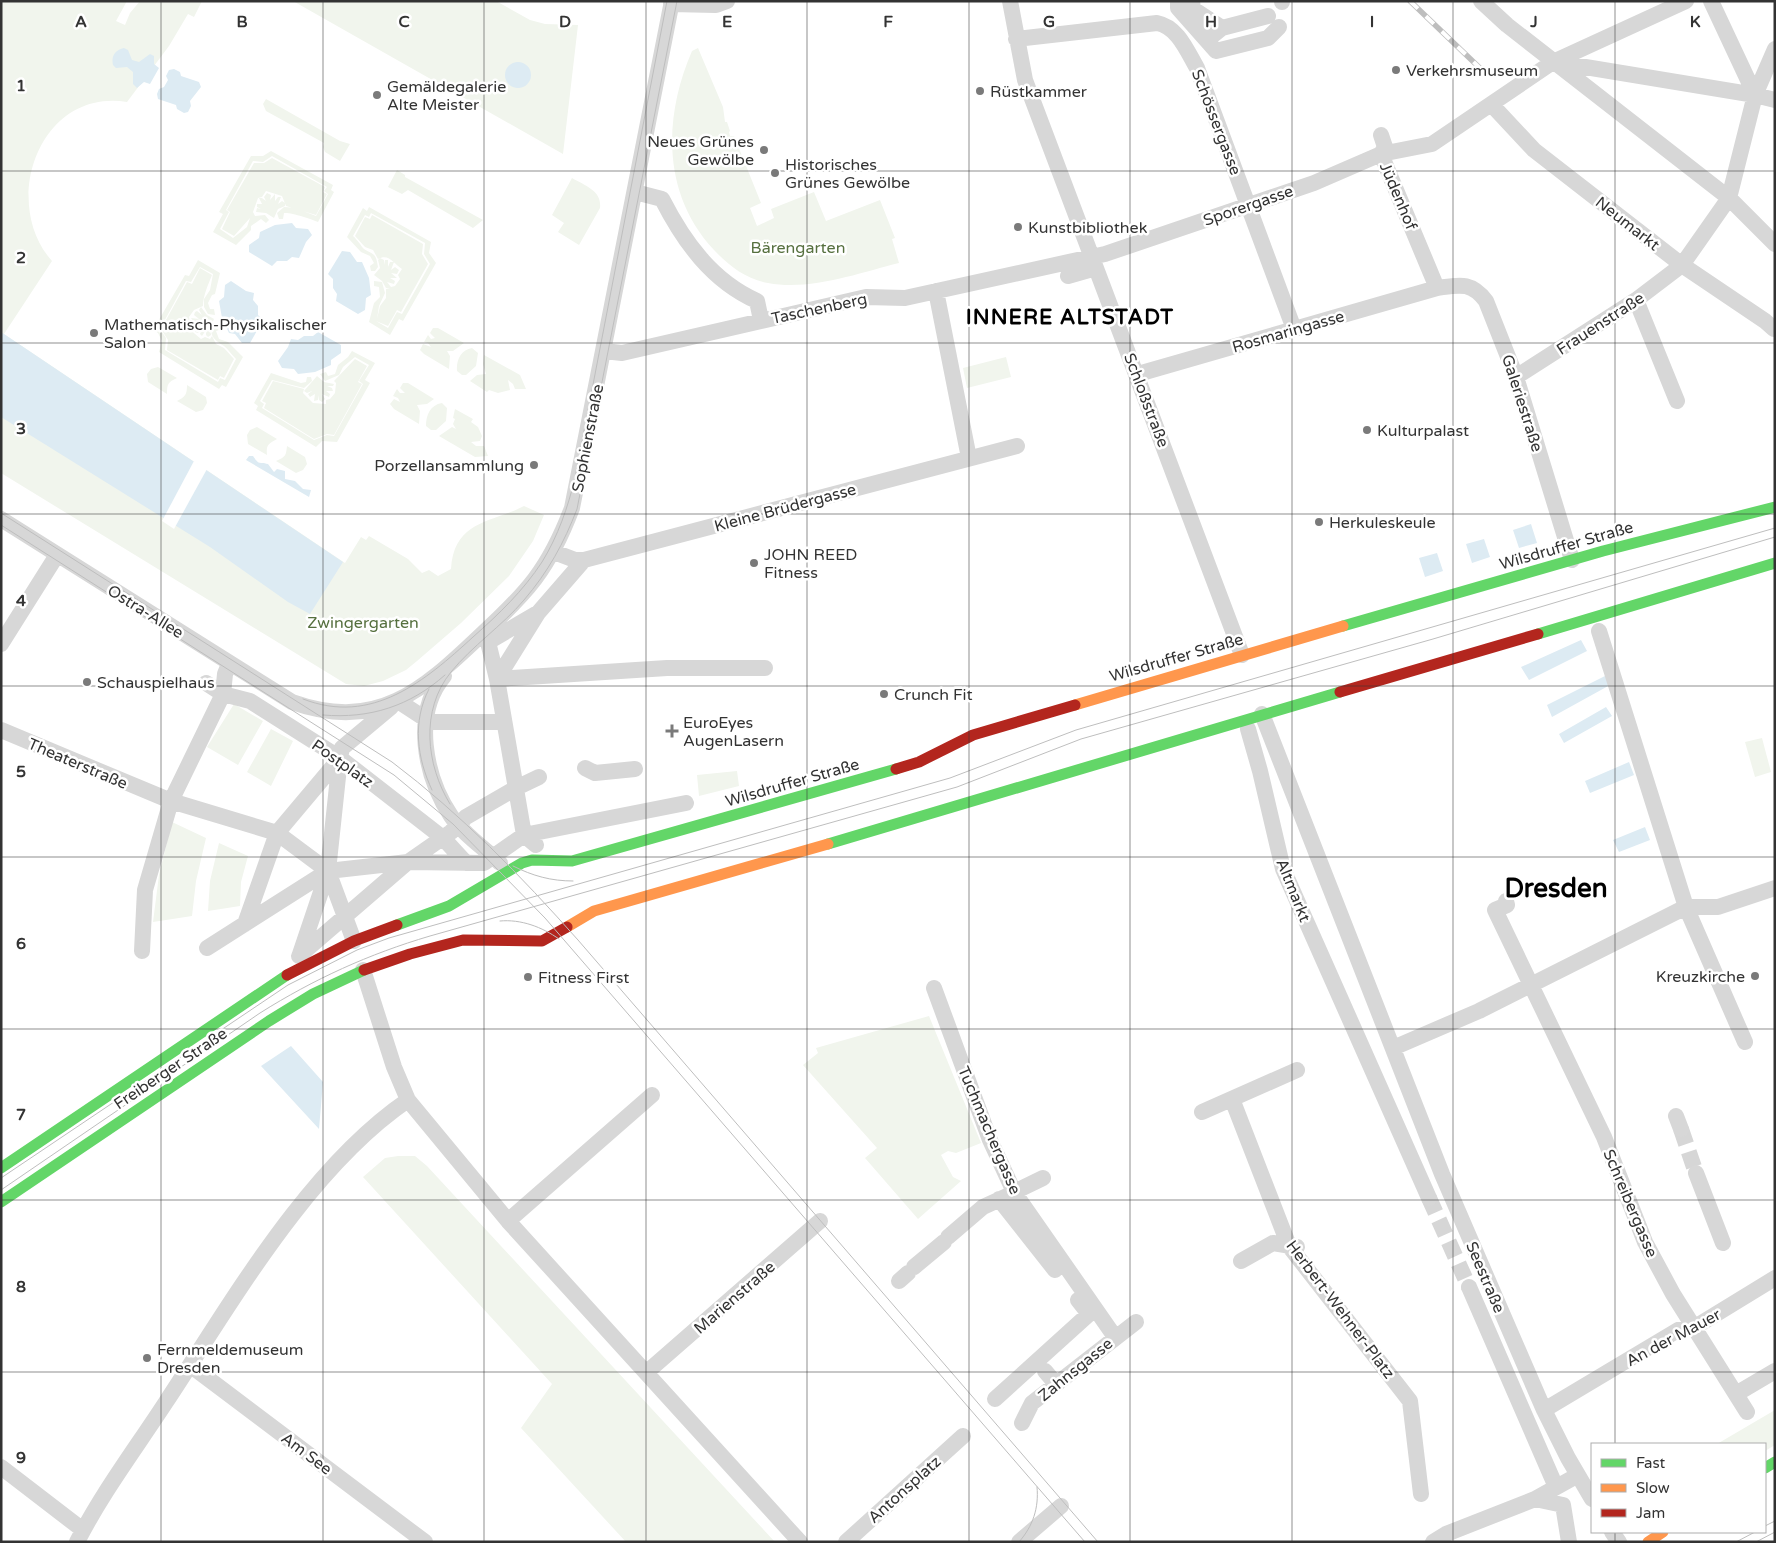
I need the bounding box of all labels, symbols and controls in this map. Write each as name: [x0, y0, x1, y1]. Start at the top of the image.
text: A: [75, 12, 87, 32]
text: B: [236, 12, 248, 32]
text: C: [398, 12, 410, 32]
text: D: [559, 12, 571, 32]
text: E: [722, 12, 732, 32]
text: F: [883, 12, 893, 32]
text: G: [1043, 12, 1055, 32]
text: H: [1205, 12, 1217, 32]
text: I: [1370, 12, 1374, 32]
text: J: [1529, 12, 1538, 32]
text: K: [1690, 12, 1701, 32]
place label: Verkehrsmuseum: [1406, 61, 1538, 81]
marker: Verkehrsmuseum: [1390, 64, 1402, 76]
street label: Schössergasse: [1187, 67, 1245, 178]
text: 1: [16, 76, 26, 96]
place label: Gemäldegalerie Alte Meister: [387, 77, 506, 115]
place label: Rüstkammer: [990, 82, 1088, 102]
marker: Rüstkammer: [974, 85, 986, 97]
marker: Gemäldegalerie Alte Meister: [371, 89, 383, 101]
place label: Neues Grünes Gewölbe: [647, 132, 754, 170]
marker: Neues Grünes Gewölbe: [758, 144, 770, 156]
place label: Historisches Grünes Gewölbe: [785, 155, 910, 193]
street label: Jüdenhof: [1375, 160, 1422, 234]
marker: Historisches Grünes Gewölbe: [769, 167, 781, 179]
street label: Sporergasse: [1201, 181, 1296, 231]
street label: Neumarkt: [1591, 192, 1664, 255]
place label: Kunstbibliothek: [1028, 218, 1148, 238]
marker: Kunstbibliothek: [1012, 221, 1024, 233]
park label: Bärengarten: [751, 238, 845, 258]
text: 2: [16, 248, 26, 268]
street label: Frauenstraße: [1553, 288, 1648, 360]
street label: Taschenberg: [770, 289, 869, 329]
district label: INNERE ALTSTADT: [966, 305, 1174, 330]
street label: Rosmaringasse: [1230, 306, 1347, 358]
place label: Mathematisch-Physikalischer Salon: [104, 315, 327, 353]
marker: Mathematisch-Physikalischer Salon: [88, 327, 100, 339]
street label: Schloßstraße: [1119, 350, 1173, 450]
street label: Galeriestraße: [1497, 352, 1547, 454]
street label: Sophienstraße: [568, 382, 608, 494]
text: 3: [16, 419, 26, 439]
place label: Kulturpalast: [1377, 421, 1469, 441]
marker: Kulturpalast: [1361, 424, 1373, 436]
place label: Porzellansammlung: [374, 456, 524, 476]
marker: Porzellansammlung: [528, 459, 540, 471]
street label: Kleine Brüdergasse: [712, 479, 858, 537]
place label: Herkuleskeule: [1329, 513, 1436, 533]
marker: Herkuleskeule: [1313, 516, 1325, 528]
street label: Wilsdruffer Straße: [1497, 517, 1636, 575]
place label: JOHN REED Fitness: [764, 545, 857, 583]
marker: JOHN REED Fitness: [748, 557, 760, 569]
street label: Ostra-Allee: [104, 581, 187, 643]
text: 4: [16, 591, 26, 611]
park label: Zwingergarten: [307, 613, 419, 633]
street label: Wilsdruffer Straße: [1107, 629, 1246, 687]
place label: Schauspielhaus: [97, 673, 215, 693]
marker: Schauspielhaus: [81, 676, 93, 688]
place label: Crunch Fit: [894, 685, 973, 705]
marker: Crunch Fit: [878, 688, 890, 700]
place label: EuroEyes AugenLasern: [683, 713, 784, 751]
marker: EuroEyes AugenLasern: [665, 724, 679, 738]
street label: Theaterstraße: [25, 734, 130, 794]
street label: Postplatz: [308, 735, 377, 792]
street label: Wilsdruffer Straße: [723, 754, 862, 812]
text: 5: [16, 762, 26, 782]
street label: Altmarkt: [1271, 856, 1315, 925]
district label: Dresden: [1504, 873, 1608, 904]
text: 6: [16, 934, 26, 954]
place label: Kreuzkirche: [1656, 967, 1745, 987]
place label: Fitness First: [538, 968, 629, 988]
marker: Kreuzkirche: [1749, 970, 1761, 982]
marker: Fitness First: [522, 971, 534, 983]
street label: Freiberger Straße: [110, 1024, 231, 1114]
street label: Tuchmachergasse: [953, 1063, 1025, 1197]
text: 7: [16, 1105, 26, 1125]
street label: Schreibergasse: [1598, 1146, 1662, 1261]
street label: Herbert-Wehner-Platz: [1282, 1236, 1399, 1383]
street label: Seestraße: [1461, 1239, 1509, 1316]
street label: Marienstraße: [690, 1257, 779, 1338]
text: 8: [16, 1277, 26, 1297]
street label: An der Mauer: [1623, 1304, 1725, 1371]
street label: Zahnsgasse: [1034, 1334, 1117, 1406]
place label: Fernmeldemuseum Dresden: [157, 1340, 303, 1378]
marker: Fernmeldemuseum Dresden: [141, 1352, 153, 1364]
street label: Am See: [277, 1428, 336, 1479]
legend: [1591, 1443, 1766, 1533]
text: 9: [16, 1448, 26, 1468]
street label: Antonsplatz: [864, 1452, 945, 1528]
text: Fast: [1636, 1454, 1666, 1472]
text: Slow: [1636, 1479, 1670, 1497]
text: Jam: [1636, 1504, 1665, 1522]

